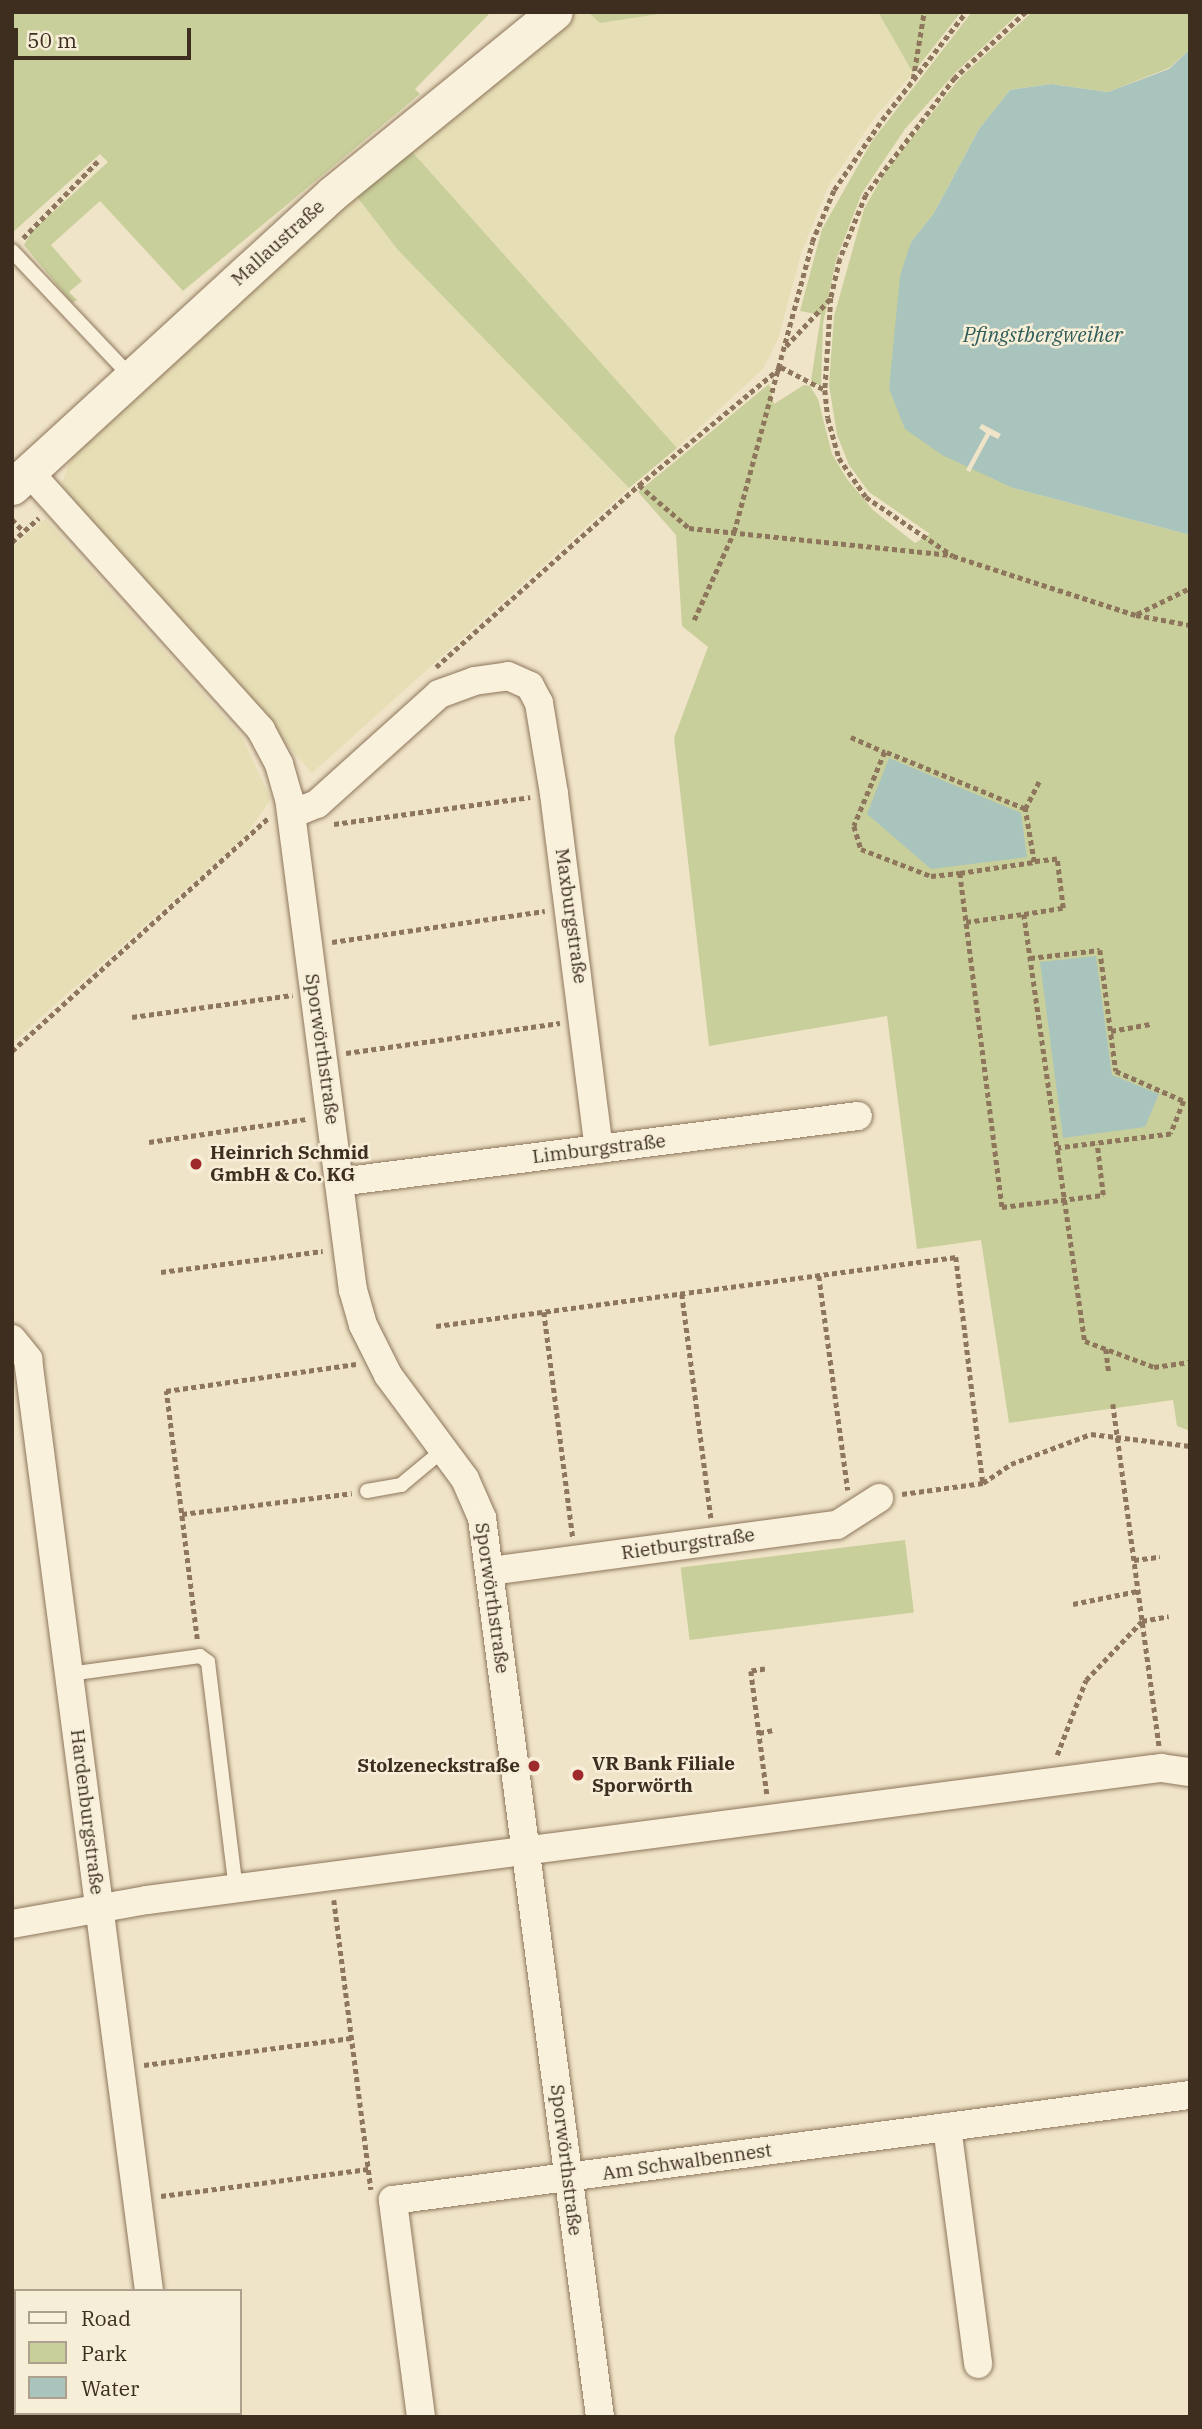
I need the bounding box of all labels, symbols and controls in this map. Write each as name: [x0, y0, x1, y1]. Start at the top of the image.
scale bar: [18, 14, 194, 58]
text: 50 m: [27, 26, 77, 54]
street label: Mallaustraße: [227, 195, 329, 291]
water label: Pfingstbergweiher: [963, 321, 1123, 347]
street label: Maxburgstraße: [550, 847, 592, 985]
street label: Sporwörthstraße: [300, 972, 344, 1126]
street label: Limburgstraße: [531, 1130, 667, 1168]
place label: Heinrich Schmid GmbH & Co. KG: [210, 1142, 369, 1186]
marker: Heinrich Schmid GmbH & Co. KG: [188, 1156, 204, 1172]
street label: Sporwörthstraße: [470, 1521, 514, 1675]
street label: Rietburgstraße: [620, 1523, 756, 1565]
street label: Hardenburgstraße: [66, 1728, 108, 1896]
place label: VR Bank Filiale Sporwörth: [592, 1753, 735, 1797]
place label: Stolzeneckstraße: [357, 1755, 520, 1777]
marker: Stolzeneckstraße: [526, 1758, 542, 1774]
marker: VR Bank Filiale Sporwörth: [570, 1767, 586, 1783]
street label: Sporwörthstraße: [545, 2083, 587, 2237]
street label: Am Schwalbennest: [601, 2139, 773, 2185]
legend: [14, 2289, 242, 2415]
text: Road: [81, 2304, 131, 2332]
text: Park: [81, 2339, 127, 2367]
text: Water: [81, 2374, 139, 2402]

